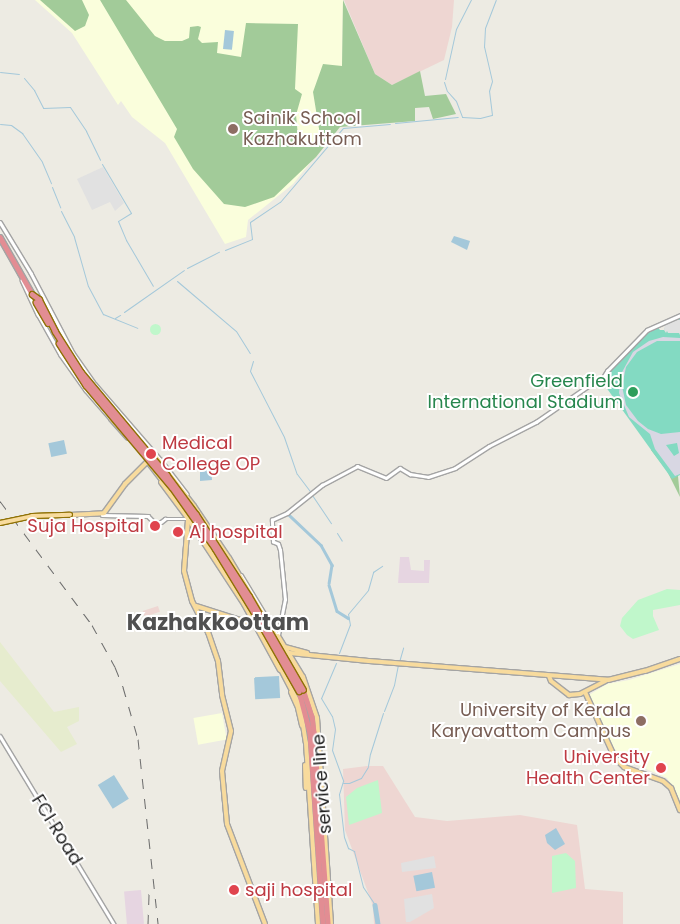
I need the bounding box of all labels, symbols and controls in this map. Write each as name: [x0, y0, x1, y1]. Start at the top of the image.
place label: Sainik School Kazhakuttom: [243, 108, 362, 150]
marker: Sainik School Kazhakuttom: [227, 123, 239, 135]
place label: Greenfield International Stadium: [428, 371, 623, 414]
marker: Greenfield International Stadium: [627, 386, 639, 398]
place label: Medical College OP: [162, 433, 260, 476]
marker: Medical College OP: [144, 447, 158, 461]
place label: Suja Hospital: [27, 515, 144, 537]
marker: Suja Hospital: [148, 519, 162, 533]
place label: Aj hospital: [189, 521, 283, 543]
marker: Aj hospital: [171, 525, 185, 539]
district label: Kazhakkoottam: [127, 610, 309, 636]
place label: University of Kerala Karyavattom Campus: [431, 700, 631, 742]
marker: University of Kerala Karyavattom Campus: [635, 715, 647, 727]
street label: service line: [308, 733, 336, 835]
place label: University Health Center: [526, 747, 650, 790]
marker: University Health Center: [654, 761, 668, 775]
street label: FCI Road: [27, 791, 87, 869]
place label: saji hospital: [245, 879, 352, 901]
marker: saji hospital: [227, 883, 241, 897]

